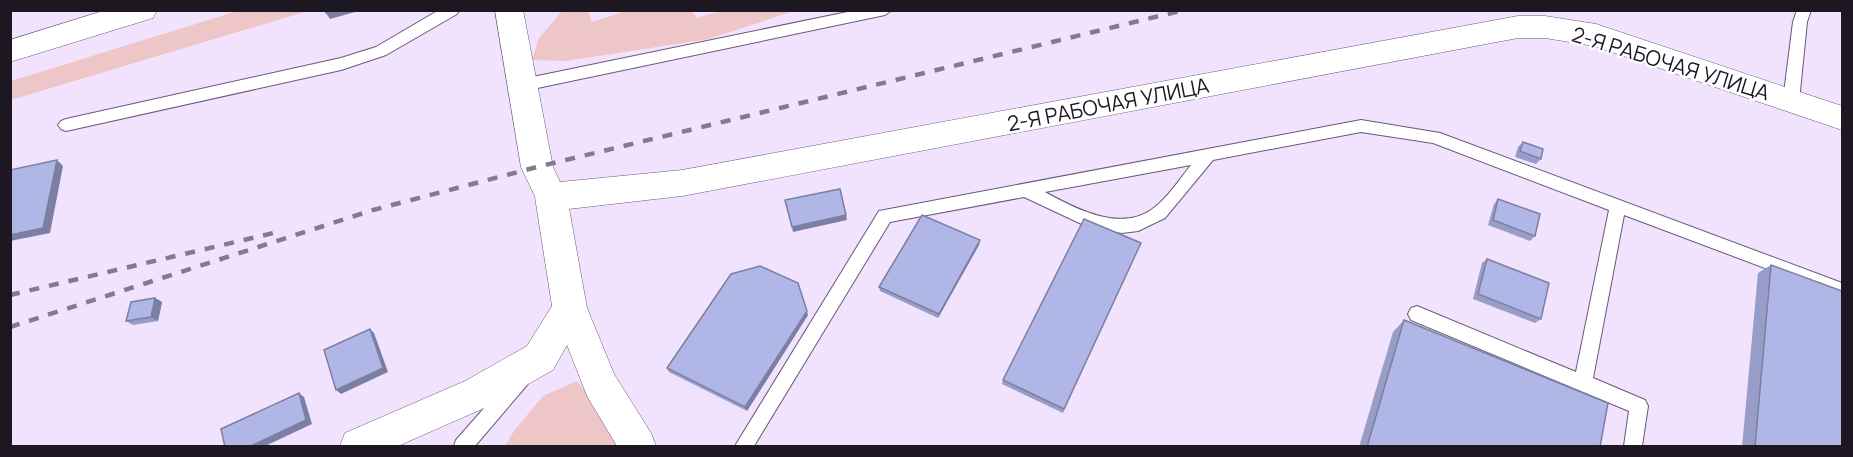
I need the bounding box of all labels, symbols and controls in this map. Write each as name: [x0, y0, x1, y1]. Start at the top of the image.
street label: 2-Я РАБОЧАЯ УЛИЦА: [1569, 20, 1773, 106]
street label: 2-Я РАБОЧАЯ УЛИЦА: [1005, 71, 1211, 137]

